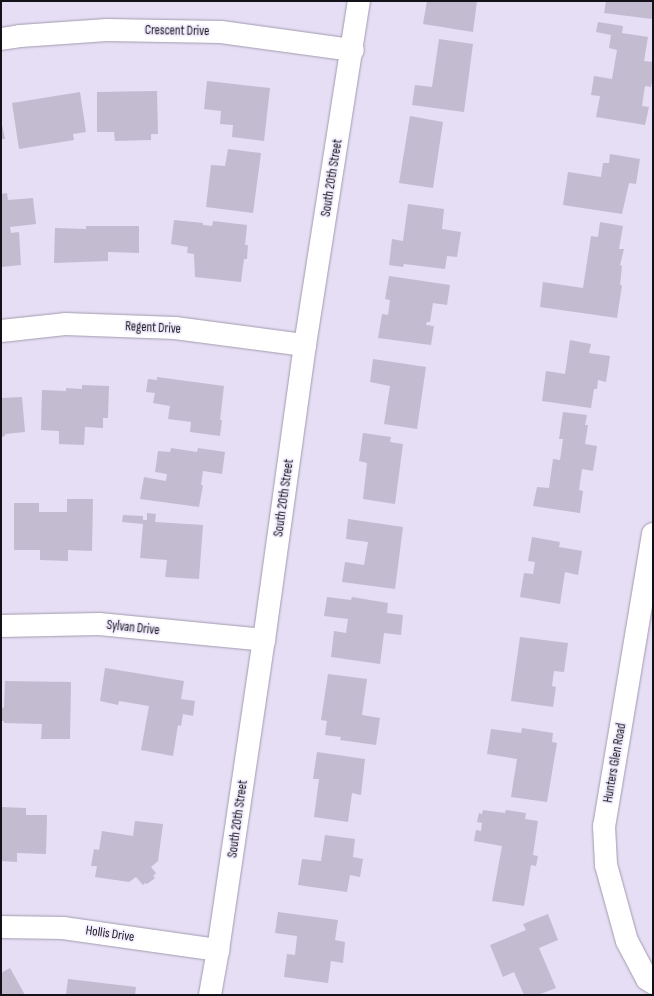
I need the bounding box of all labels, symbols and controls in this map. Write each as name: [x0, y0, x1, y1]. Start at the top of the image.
street label: Crescent Drive: [145, 23, 209, 39]
street label: South 20th Street: [318, 138, 346, 218]
street label: Regent Drive: [125, 319, 181, 337]
street label: South 20th Street: [271, 458, 297, 538]
street label: Sylvan Drive: [106, 617, 160, 639]
street label: Hunters Glen Road: [600, 722, 630, 804]
street label: South 20th Street: [225, 779, 251, 859]
street label: Hollis Drive: [85, 923, 135, 945]

